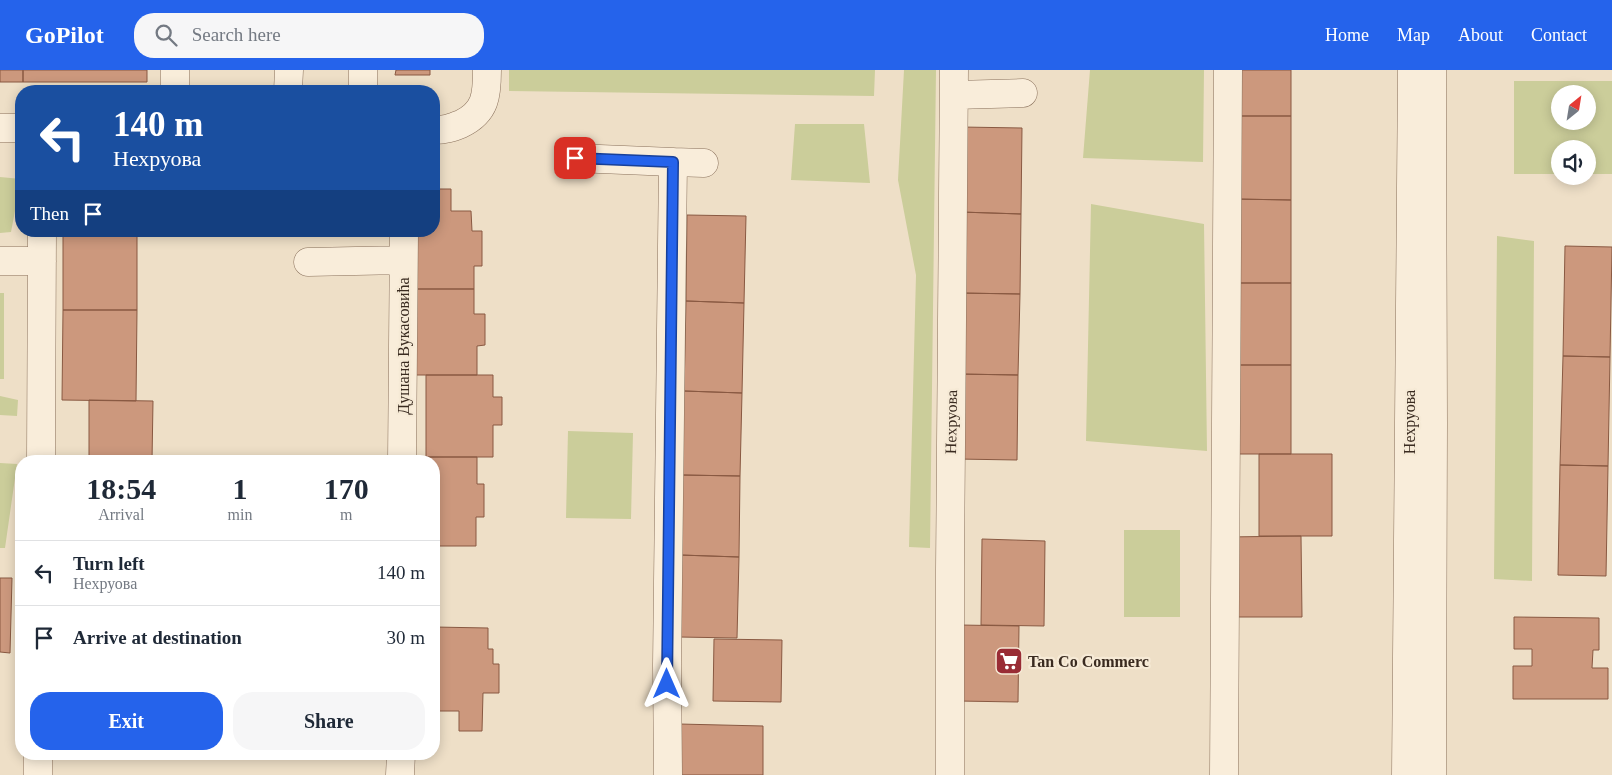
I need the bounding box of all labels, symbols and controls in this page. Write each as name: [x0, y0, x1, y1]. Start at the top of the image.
search box: [134, 13, 484, 58]
icon: search: [152, 21, 180, 49]
text: GoPilot: [25, 22, 104, 48]
text: Search here: [192, 24, 281, 45]
text: Home: [1325, 25, 1369, 45]
text: Map: [1397, 25, 1430, 45]
text: About: [1458, 25, 1503, 45]
text: Contact: [1531, 25, 1587, 45]
north arrow: [1551, 85, 1596, 130]
map controls: [1551, 85, 1596, 185]
icon: left: [30, 105, 95, 170]
text: 140 m: [113, 105, 203, 144]
pin: [554, 137, 596, 179]
button: sound: [1551, 140, 1596, 185]
icon: arrive: [561, 144, 589, 172]
text: Нехруова: [113, 146, 201, 171]
icon: arrive: [79, 200, 107, 228]
text: Then: [30, 203, 69, 224]
street label: Душана Вукасовића: [395, 277, 413, 415]
street label: Нехруова: [942, 390, 961, 454]
street label: Нехруова: [1401, 390, 1419, 454]
text: 18:54: [86, 472, 156, 505]
text: 1: [232, 472, 247, 505]
text: 170: [324, 472, 369, 505]
text: Arrival: [98, 506, 144, 523]
text: min: [228, 506, 252, 523]
text: m: [340, 506, 352, 523]
text: Turn left: [73, 553, 145, 574]
icon: left: [30, 559, 58, 587]
text: 140 m: [377, 562, 425, 583]
text: Нехруова: [73, 575, 137, 592]
icon: arrive: [30, 624, 58, 652]
text: Arrive at destination: [73, 627, 242, 648]
text: 30 m: [386, 627, 425, 648]
supermarket icon: Tan Co Commerc: [994, 646, 1024, 676]
place label: Tan Co Commerc: [1028, 653, 1149, 670]
position arrow: [640, 657, 692, 709]
button: Exit: [30, 692, 223, 750]
button: Share: [233, 692, 425, 750]

